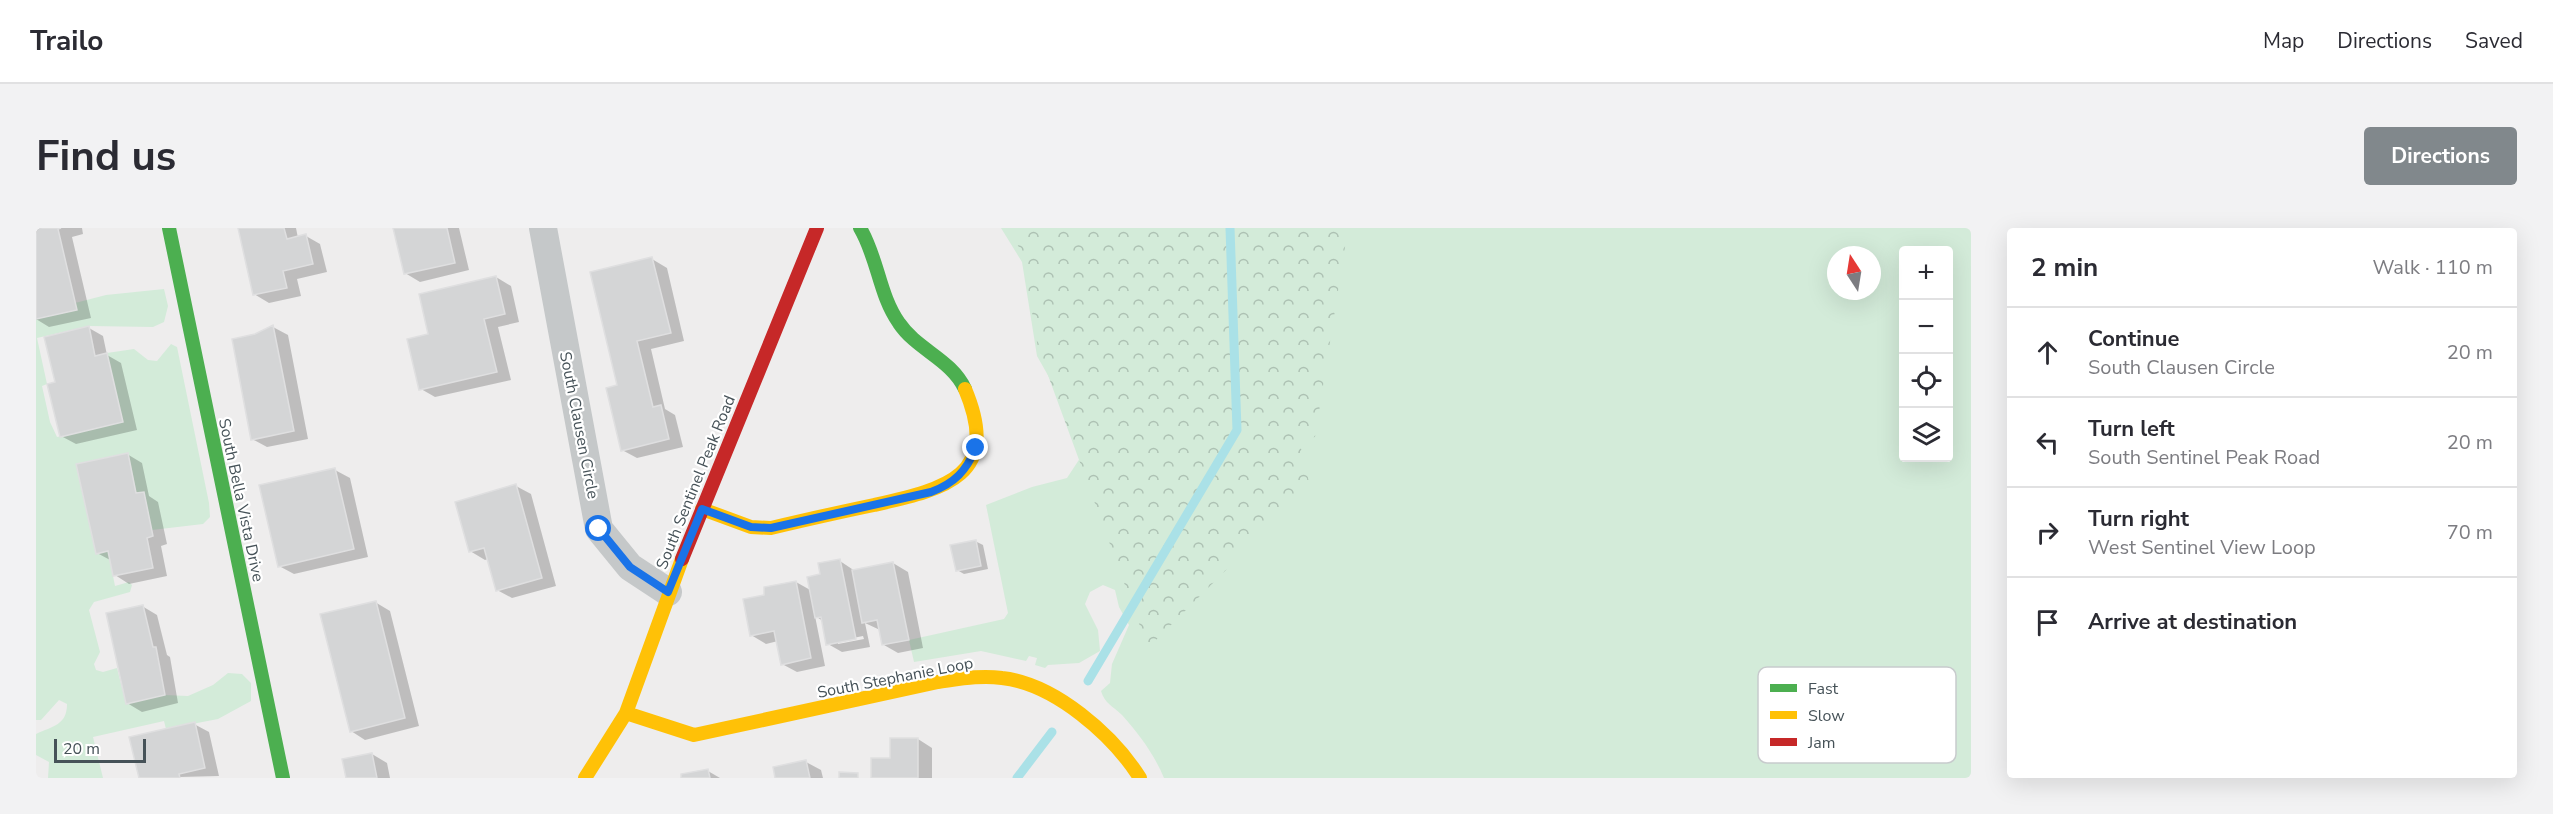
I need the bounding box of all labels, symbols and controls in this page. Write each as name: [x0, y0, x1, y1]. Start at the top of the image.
text: Trailo: [30, 22, 103, 60]
text: Map: [2263, 27, 2304, 55]
text: Directions: [2337, 27, 2432, 55]
text: Saved: [2465, 27, 2523, 55]
button: Directions: [2364, 127, 2517, 185]
text: Find us: [36, 128, 176, 185]
north arrow: [1827, 246, 1881, 300]
map controls: [1899, 246, 1953, 462]
button: +: [1899, 246, 1953, 300]
text: 2 min: [2031, 250, 2098, 285]
text: Walk · 110 m: [2373, 254, 2493, 281]
button: −: [1899, 300, 1953, 354]
text: Continue: [2088, 324, 2179, 354]
icon: ahead: [2031, 336, 2064, 369]
text: 20 m: [2447, 339, 2493, 366]
street label: South Clausen Circle: [554, 350, 604, 501]
button: locate: [1899, 354, 1953, 408]
text: South Clausen Circle: [2088, 354, 2275, 381]
street label: South Sentinel Peak Road: [651, 392, 741, 573]
button: layers: [1899, 408, 1953, 462]
text: Turn left: [2088, 414, 2175, 444]
street label: South Bella Vista Drive: [213, 417, 269, 584]
icon: left: [2031, 426, 2064, 459]
text: 20 m: [2447, 429, 2493, 456]
route end: [962, 434, 988, 460]
text: South Sentinel Peak Road: [2088, 444, 2320, 471]
text: Turn right: [2088, 504, 2189, 534]
route start: [585, 515, 611, 541]
icon: right: [2031, 516, 2064, 549]
text: 70 m: [2447, 519, 2493, 546]
text: West Sentinel View Loop: [2088, 534, 2316, 561]
icon: arrive: [2031, 606, 2064, 639]
text: Arrive at destination: [2088, 607, 2297, 637]
street label: South Stephanie Loop: [815, 652, 975, 704]
legend: [1758, 667, 1956, 763]
text: Fast: [1808, 678, 1839, 700]
text: Slow: [1808, 705, 1845, 727]
text: Jam: [1807, 732, 1835, 754]
scale bar: [54, 736, 146, 764]
text: 20 m: [63, 738, 100, 760]

